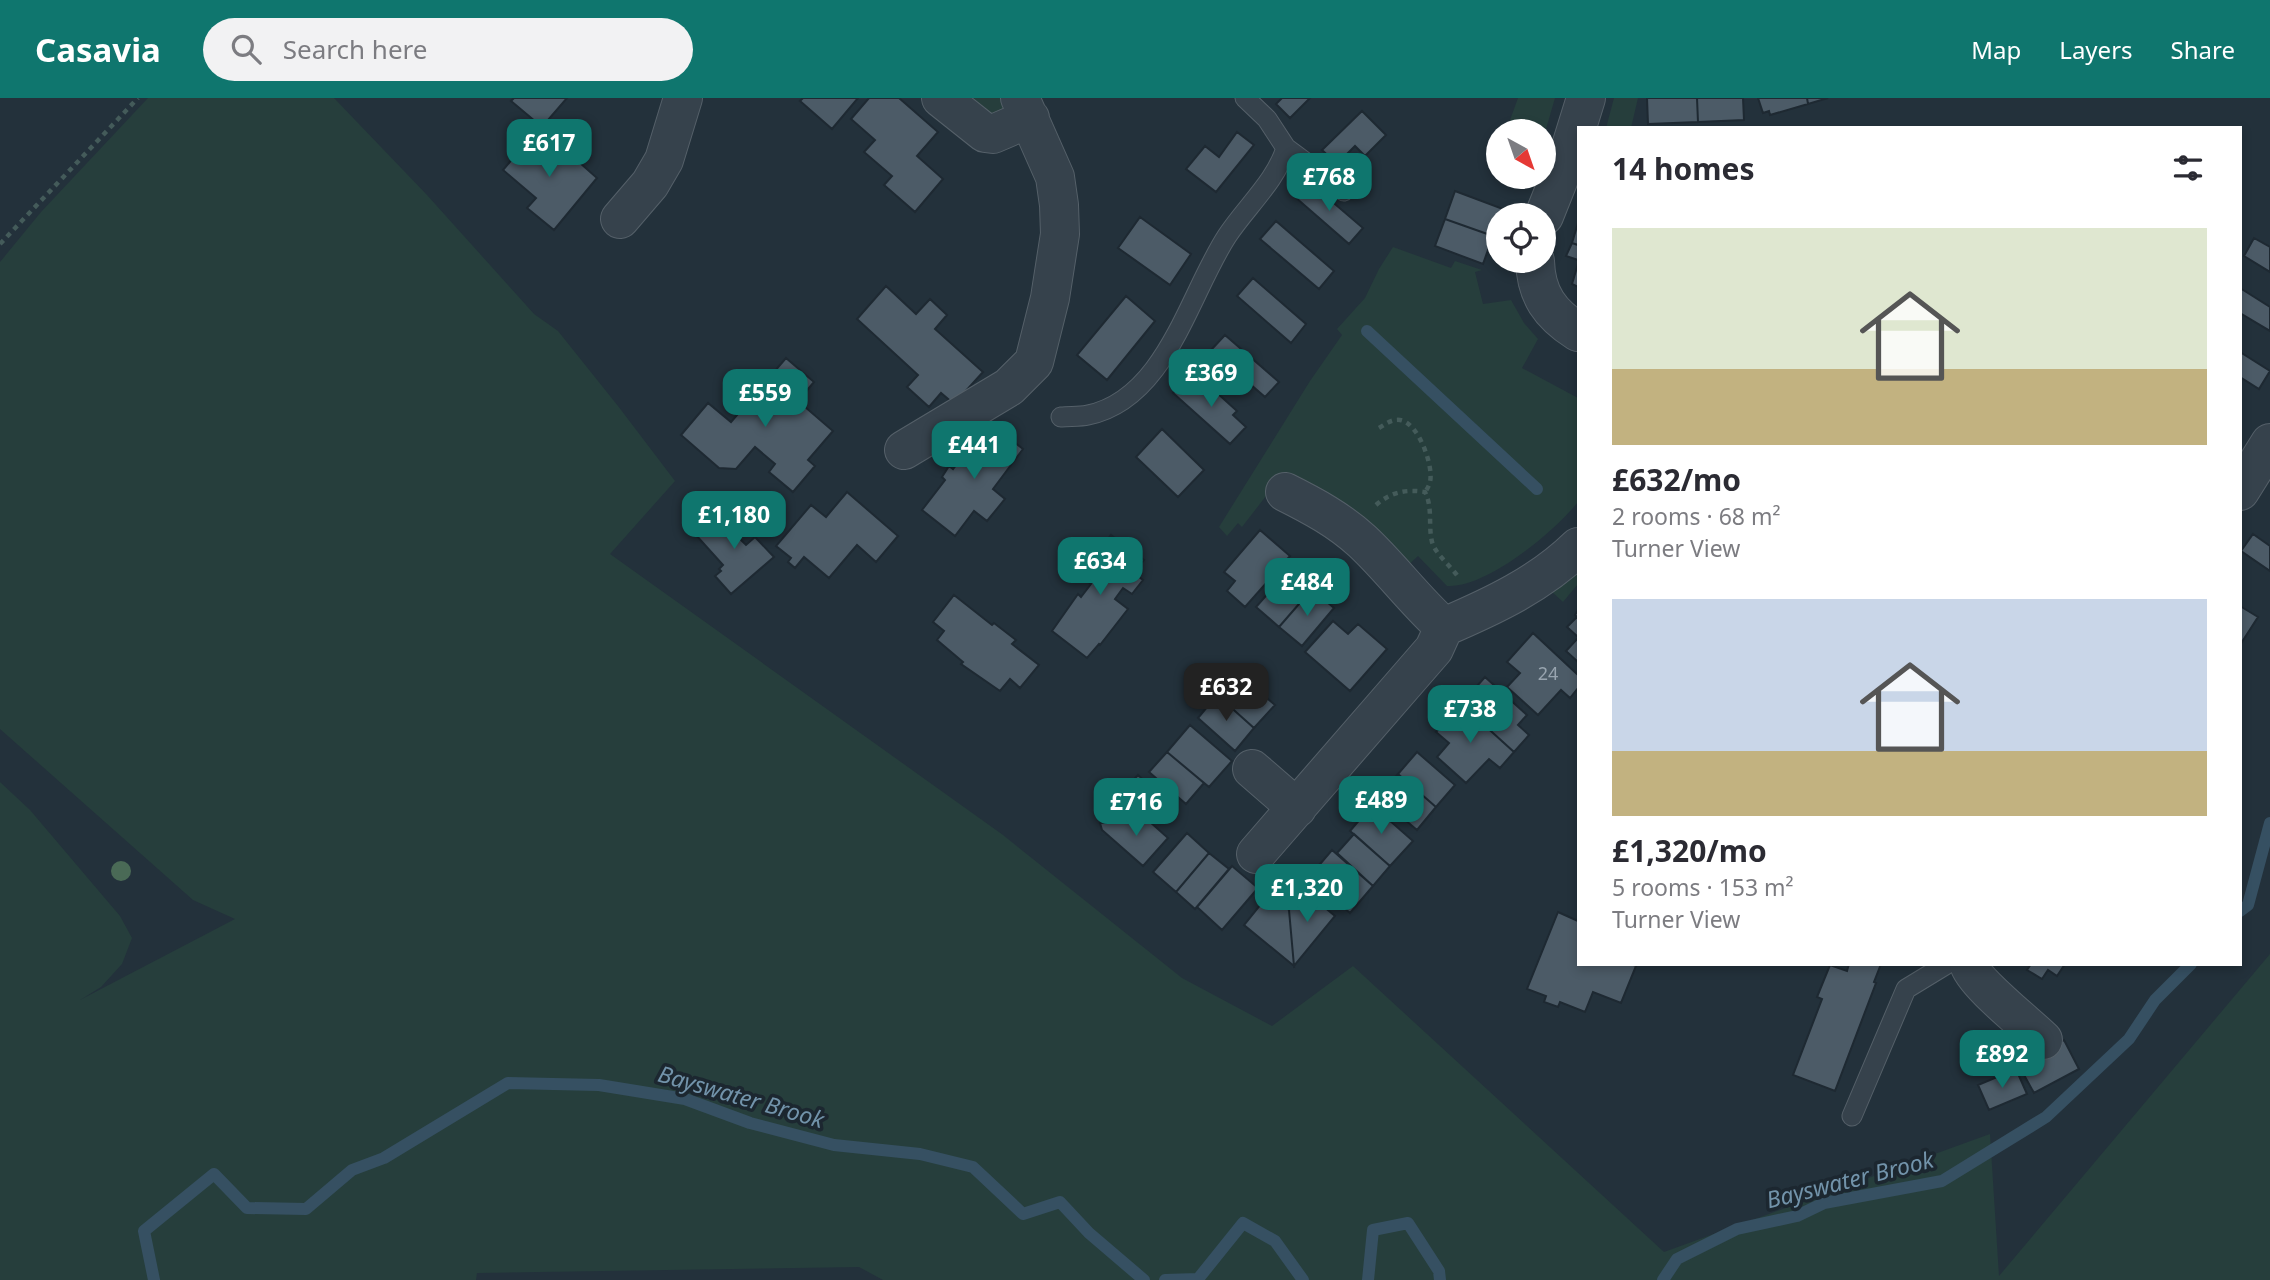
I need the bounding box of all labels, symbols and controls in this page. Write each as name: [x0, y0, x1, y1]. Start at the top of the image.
search box: [203, 18, 693, 81]
text: Casavia: [35, 27, 161, 72]
icon: search: [227, 30, 265, 68]
text: Search here: [283, 31, 427, 67]
text: Map: [1971, 33, 2021, 66]
text: Layers: [2059, 33, 2133, 66]
text: Share: [2171, 33, 2235, 66]
north arrow: [1486, 119, 1556, 189]
map controls: [1486, 119, 1556, 273]
pin: £617: [508, 120, 590, 179]
text: £617: [523, 126, 575, 158]
text: 14 homes: [1612, 148, 1755, 189]
icon: filters: [2169, 149, 2207, 187]
pin: £768: [1288, 153, 1370, 213]
text: £768: [1303, 160, 1355, 192]
button: locate: [1486, 203, 1556, 273]
icon: home: [1847, 273, 1973, 399]
pin: £369: [1170, 350, 1252, 409]
text: £369: [1185, 356, 1237, 388]
pin: £559: [724, 370, 806, 429]
text: £559: [739, 376, 791, 408]
pin: £441: [933, 422, 1015, 481]
text: £441: [948, 428, 1000, 460]
text: £632/mo: [1612, 459, 1741, 500]
pin: £1,180: [677, 491, 791, 551]
text: £1,180: [698, 498, 770, 530]
text: 2 rooms · 68 m²: [1612, 500, 1781, 532]
text: Turner View: [1612, 532, 1740, 564]
pin: £634: [1059, 538, 1141, 597]
text: £634: [1074, 544, 1126, 576]
pin: £484: [1266, 559, 1348, 618]
text: £484: [1281, 565, 1333, 597]
icon: home: [1847, 644, 1973, 770]
house number: 24: [1538, 661, 1558, 685]
pin: £632: [1185, 664, 1267, 723]
text: £632: [1200, 670, 1252, 702]
pin: £738: [1429, 686, 1511, 745]
text: £738: [1444, 692, 1496, 724]
pin: £489: [1340, 776, 1422, 836]
pin: £716: [1095, 778, 1177, 838]
text: £489: [1355, 783, 1407, 815]
text: £716: [1110, 785, 1162, 817]
text: £1,320/mo: [1612, 830, 1767, 871]
pin: £1,320: [1250, 864, 1364, 924]
text: £1,320: [1271, 871, 1343, 903]
text: 5 rooms · 153 m²: [1612, 871, 1794, 903]
text: Turner View: [1612, 903, 1740, 935]
pin: £892: [1961, 1030, 2043, 1090]
text: £892: [1976, 1037, 2028, 1069]
water label: Bayswater Brook: [655, 1057, 830, 1135]
water label: Bayswater Brook: [1763, 1142, 1938, 1215]

